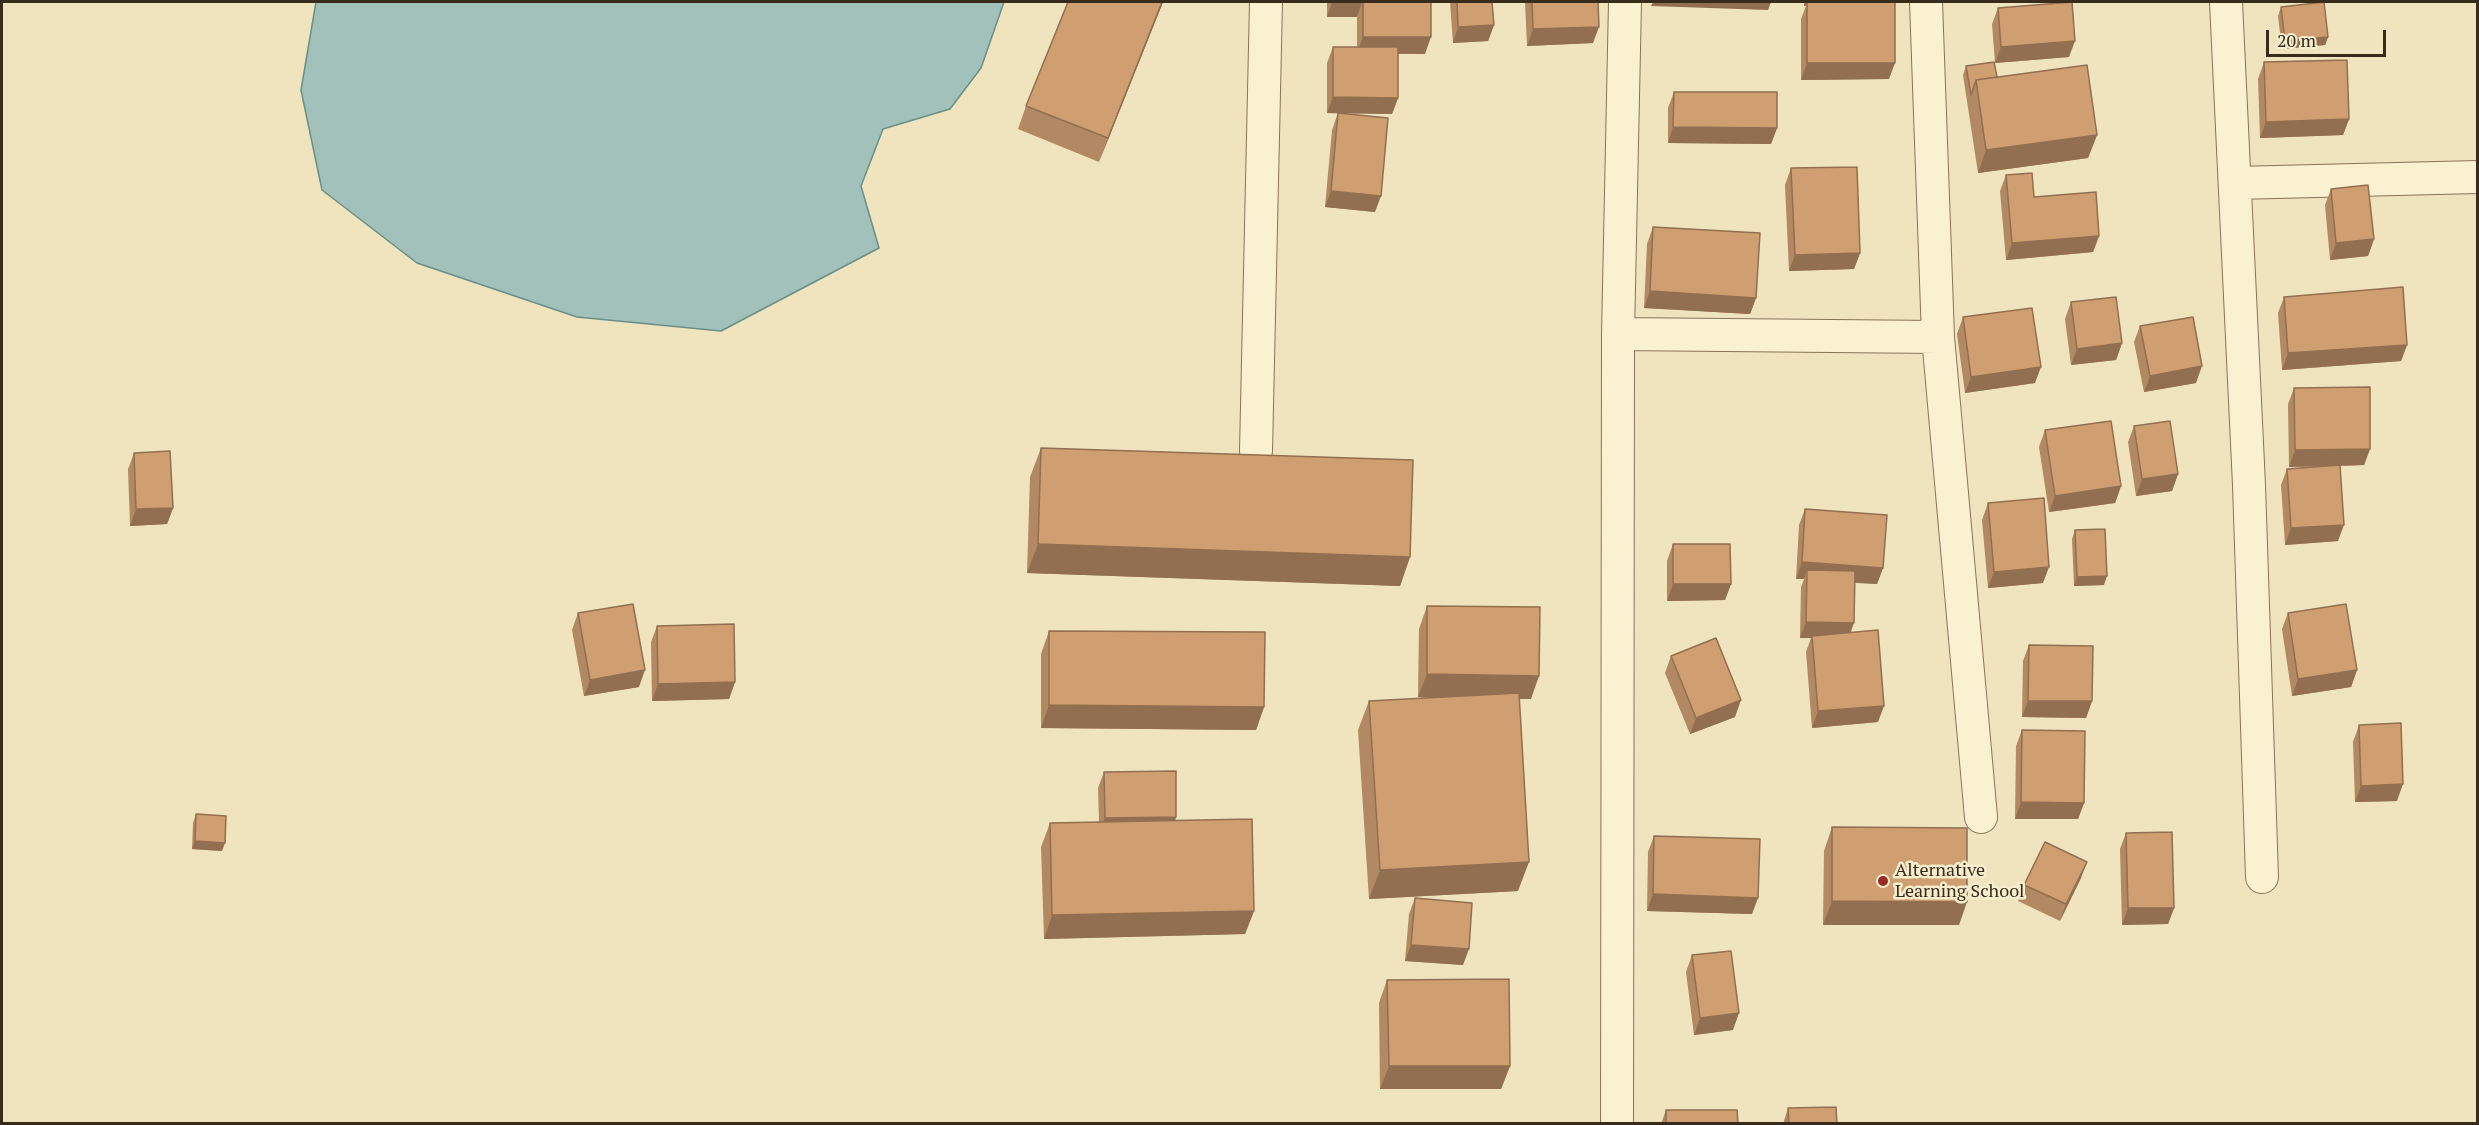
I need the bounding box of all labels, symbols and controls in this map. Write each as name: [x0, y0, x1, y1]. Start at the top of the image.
scale bar: [2269, 18, 2389, 56]
text: 20 m: [2277, 28, 2316, 52]
place label: Alternative Learning School: [1895, 860, 2025, 902]
marker: Alternative Learning School: [1876, 874, 1890, 888]

